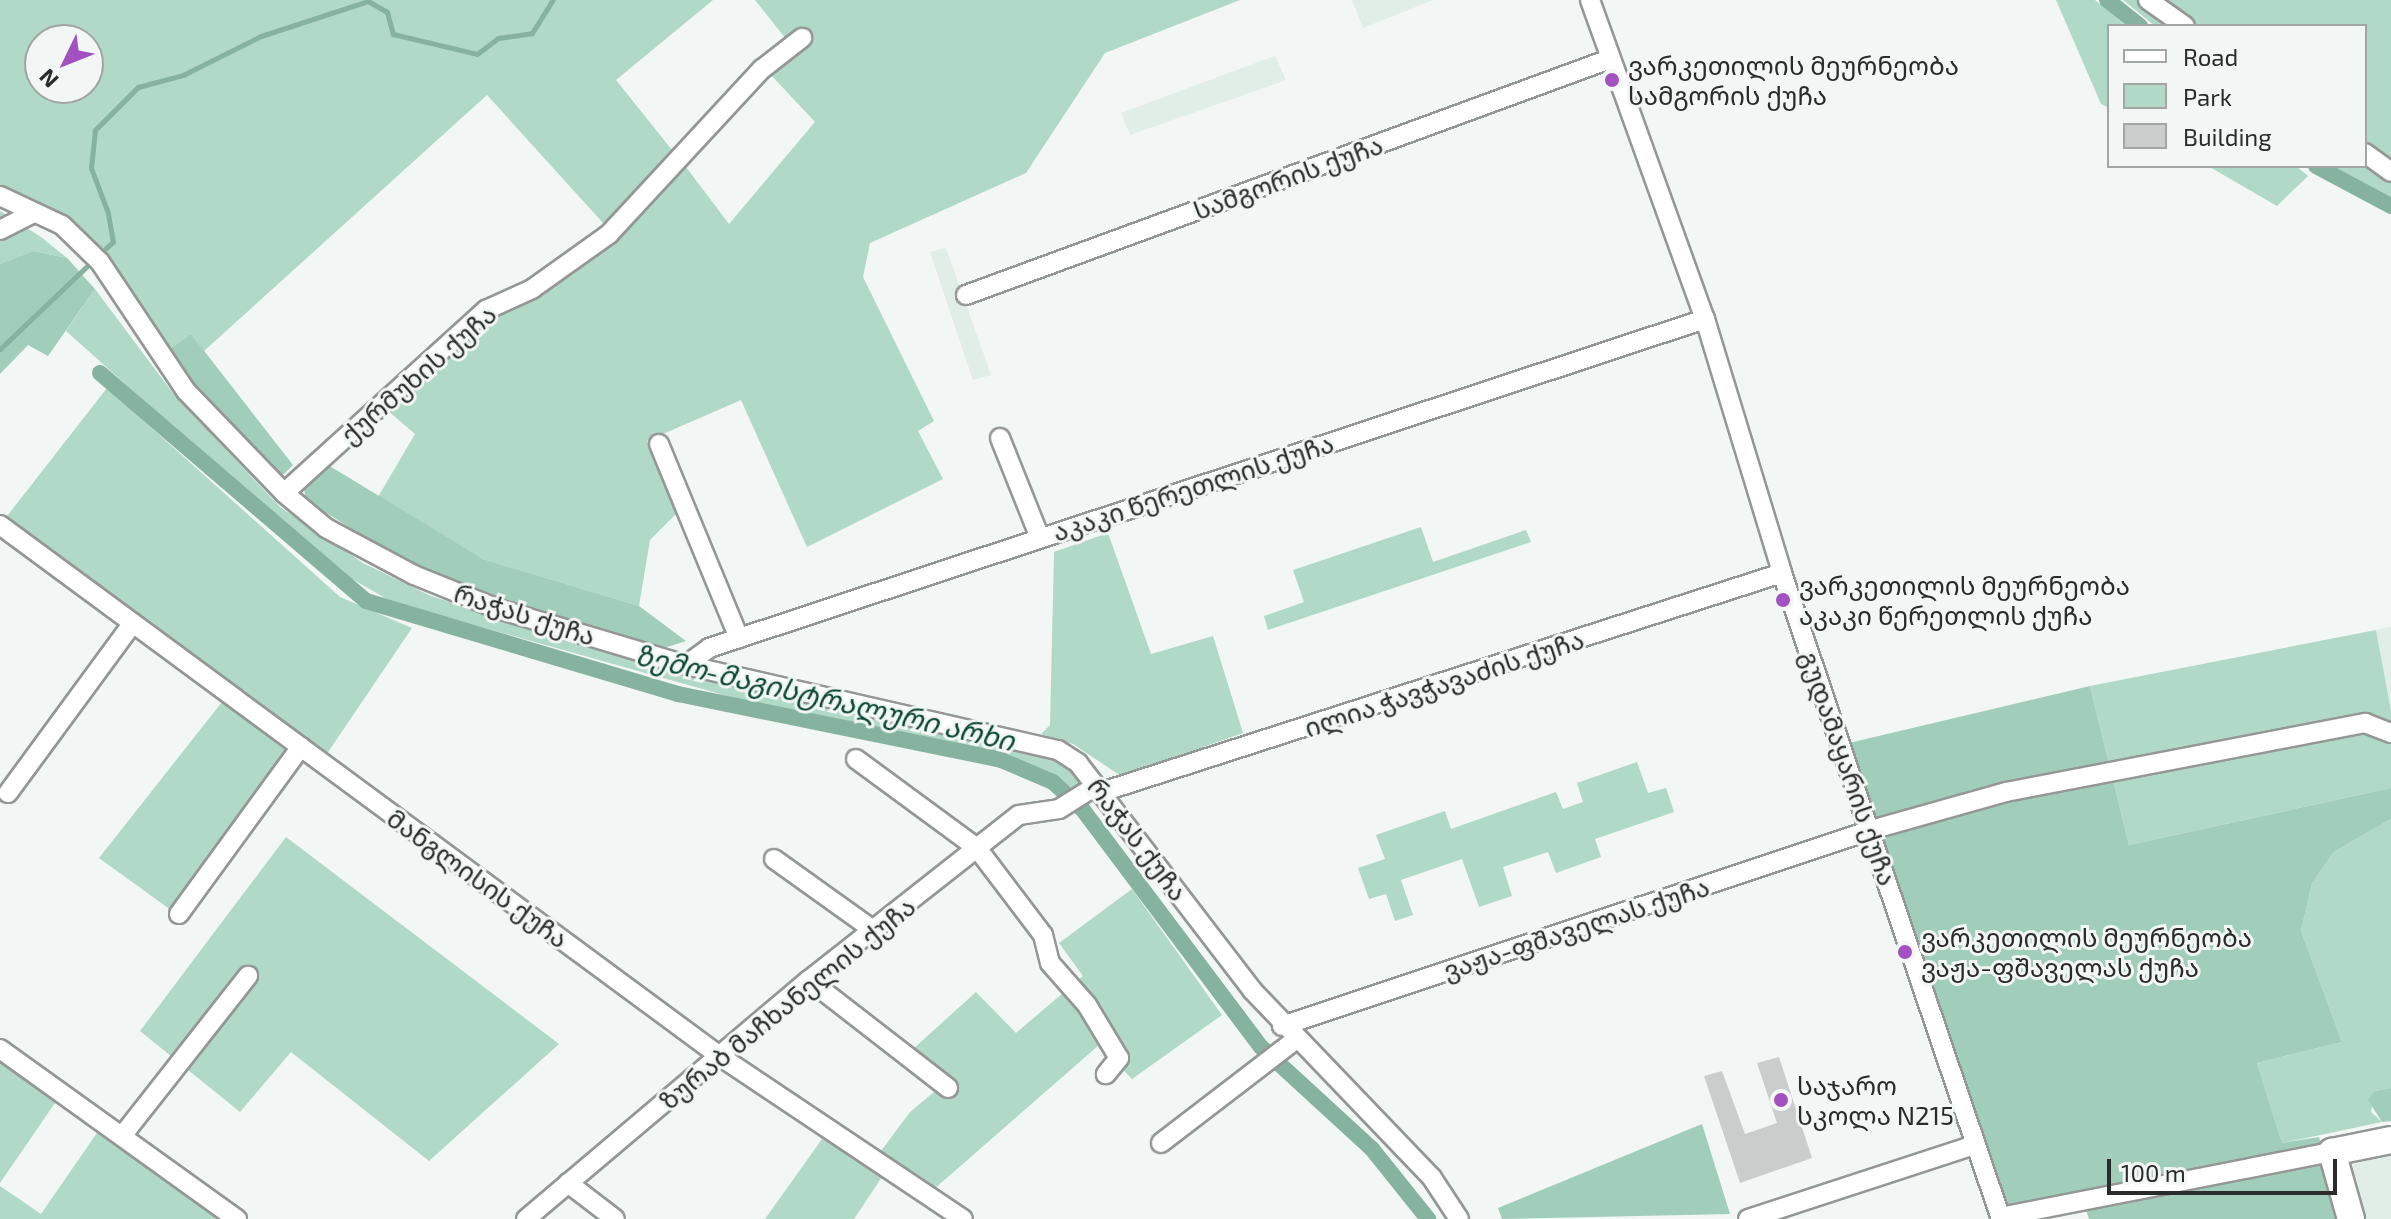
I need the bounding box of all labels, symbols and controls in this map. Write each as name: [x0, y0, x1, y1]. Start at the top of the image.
north arrow: [24, 24, 104, 104]
legend: [2107, 24, 2367, 168]
text: Road: [2183, 42, 2238, 71]
place label: ვარკეთილის მეურნეობა სამგორის ქუჩა: [1628, 49, 1959, 110]
text: N: [33, 64, 63, 94]
marker: ვარკეთილის მეურნეობა სამგორის ქუჩა: [1603, 71, 1621, 89]
text: Park: [2183, 82, 2232, 111]
text: Building: [2183, 122, 2272, 151]
street label: სამგორის ქუჩა: [1189, 128, 1387, 226]
street label: ქურმუხის ქუჩა: [334, 298, 502, 450]
street label: აკაკი წერეთლის ქუჩა: [1049, 427, 1337, 547]
place label: ვარკეთილის მეურნეობა აკაკი წერეთლის ქუჩა: [1799, 569, 2130, 630]
street label: რაჭას ქუჩა: [451, 577, 599, 651]
marker: ვარკეთილის მეურნეობა აკაკი წერეთლის ქუჩა: [1774, 591, 1792, 609]
street label: ილია ჭავჭავაძის ქუჩა: [1300, 623, 1588, 743]
water label: ზემო-მაგისტრალური არხი: [632, 637, 1018, 757]
street label: გუდამაყარის ქუჩა: [1794, 647, 1904, 889]
street label: რაჭას ქუჩა: [1081, 771, 1195, 907]
street label: მანგლისის ქუჩა: [381, 802, 575, 954]
street label: ვაჟა-ფშაველას ქუჩა: [1439, 870, 1713, 986]
street label: ზურაბ მაჩხანელის ქუჩა: [653, 890, 921, 1116]
place label: ვარკეთილის მეურნეობა ვაჟა-ფშაველას ქუჩა: [1921, 921, 2252, 982]
marker: ვარკეთილის მეურნეობა ვაჟა-ფშაველას ქუჩა: [1896, 943, 1914, 961]
place label: საჯარო სკოლა N215: [1797, 1069, 1954, 1130]
marker: საჯარო სკოლა N215: [1772, 1091, 1790, 1109]
scale bar: [2111, 1143, 2341, 1193]
text: 100 m: [2121, 1158, 2186, 1187]

